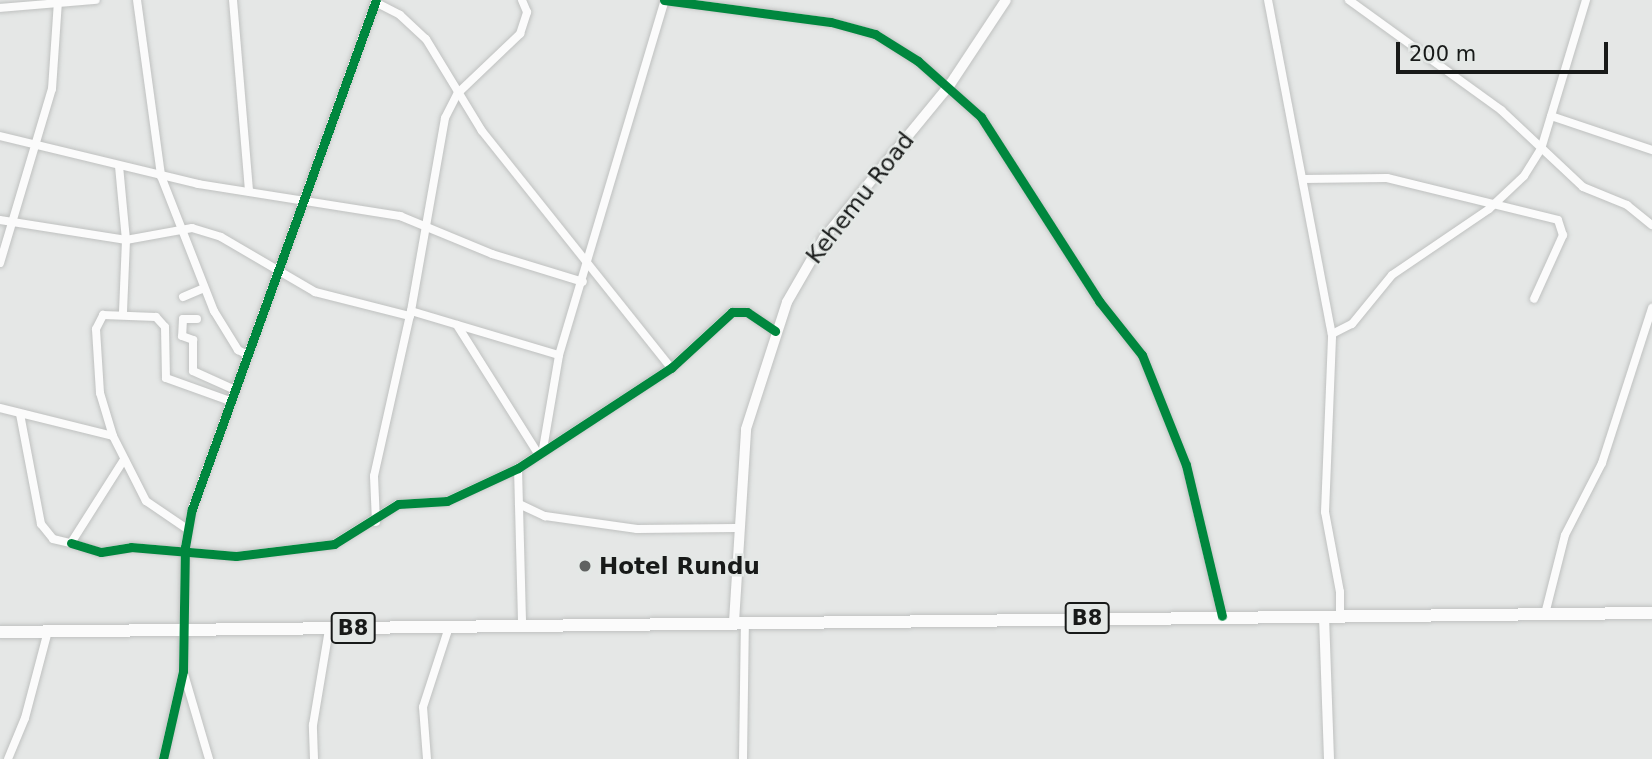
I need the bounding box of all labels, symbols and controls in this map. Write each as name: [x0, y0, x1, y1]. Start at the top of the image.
scale bar: [1400, 28, 1612, 72]
text: 200 m: [1409, 42, 1476, 66]
street label: Kehemu Road: [800, 127, 920, 269]
place label: Hotel Rundu: [599, 552, 760, 580]
marker: Hotel Rundu: [577, 558, 593, 574]
road number: B8: [1064, 600, 1110, 636]
road number: B8: [330, 610, 376, 646]

